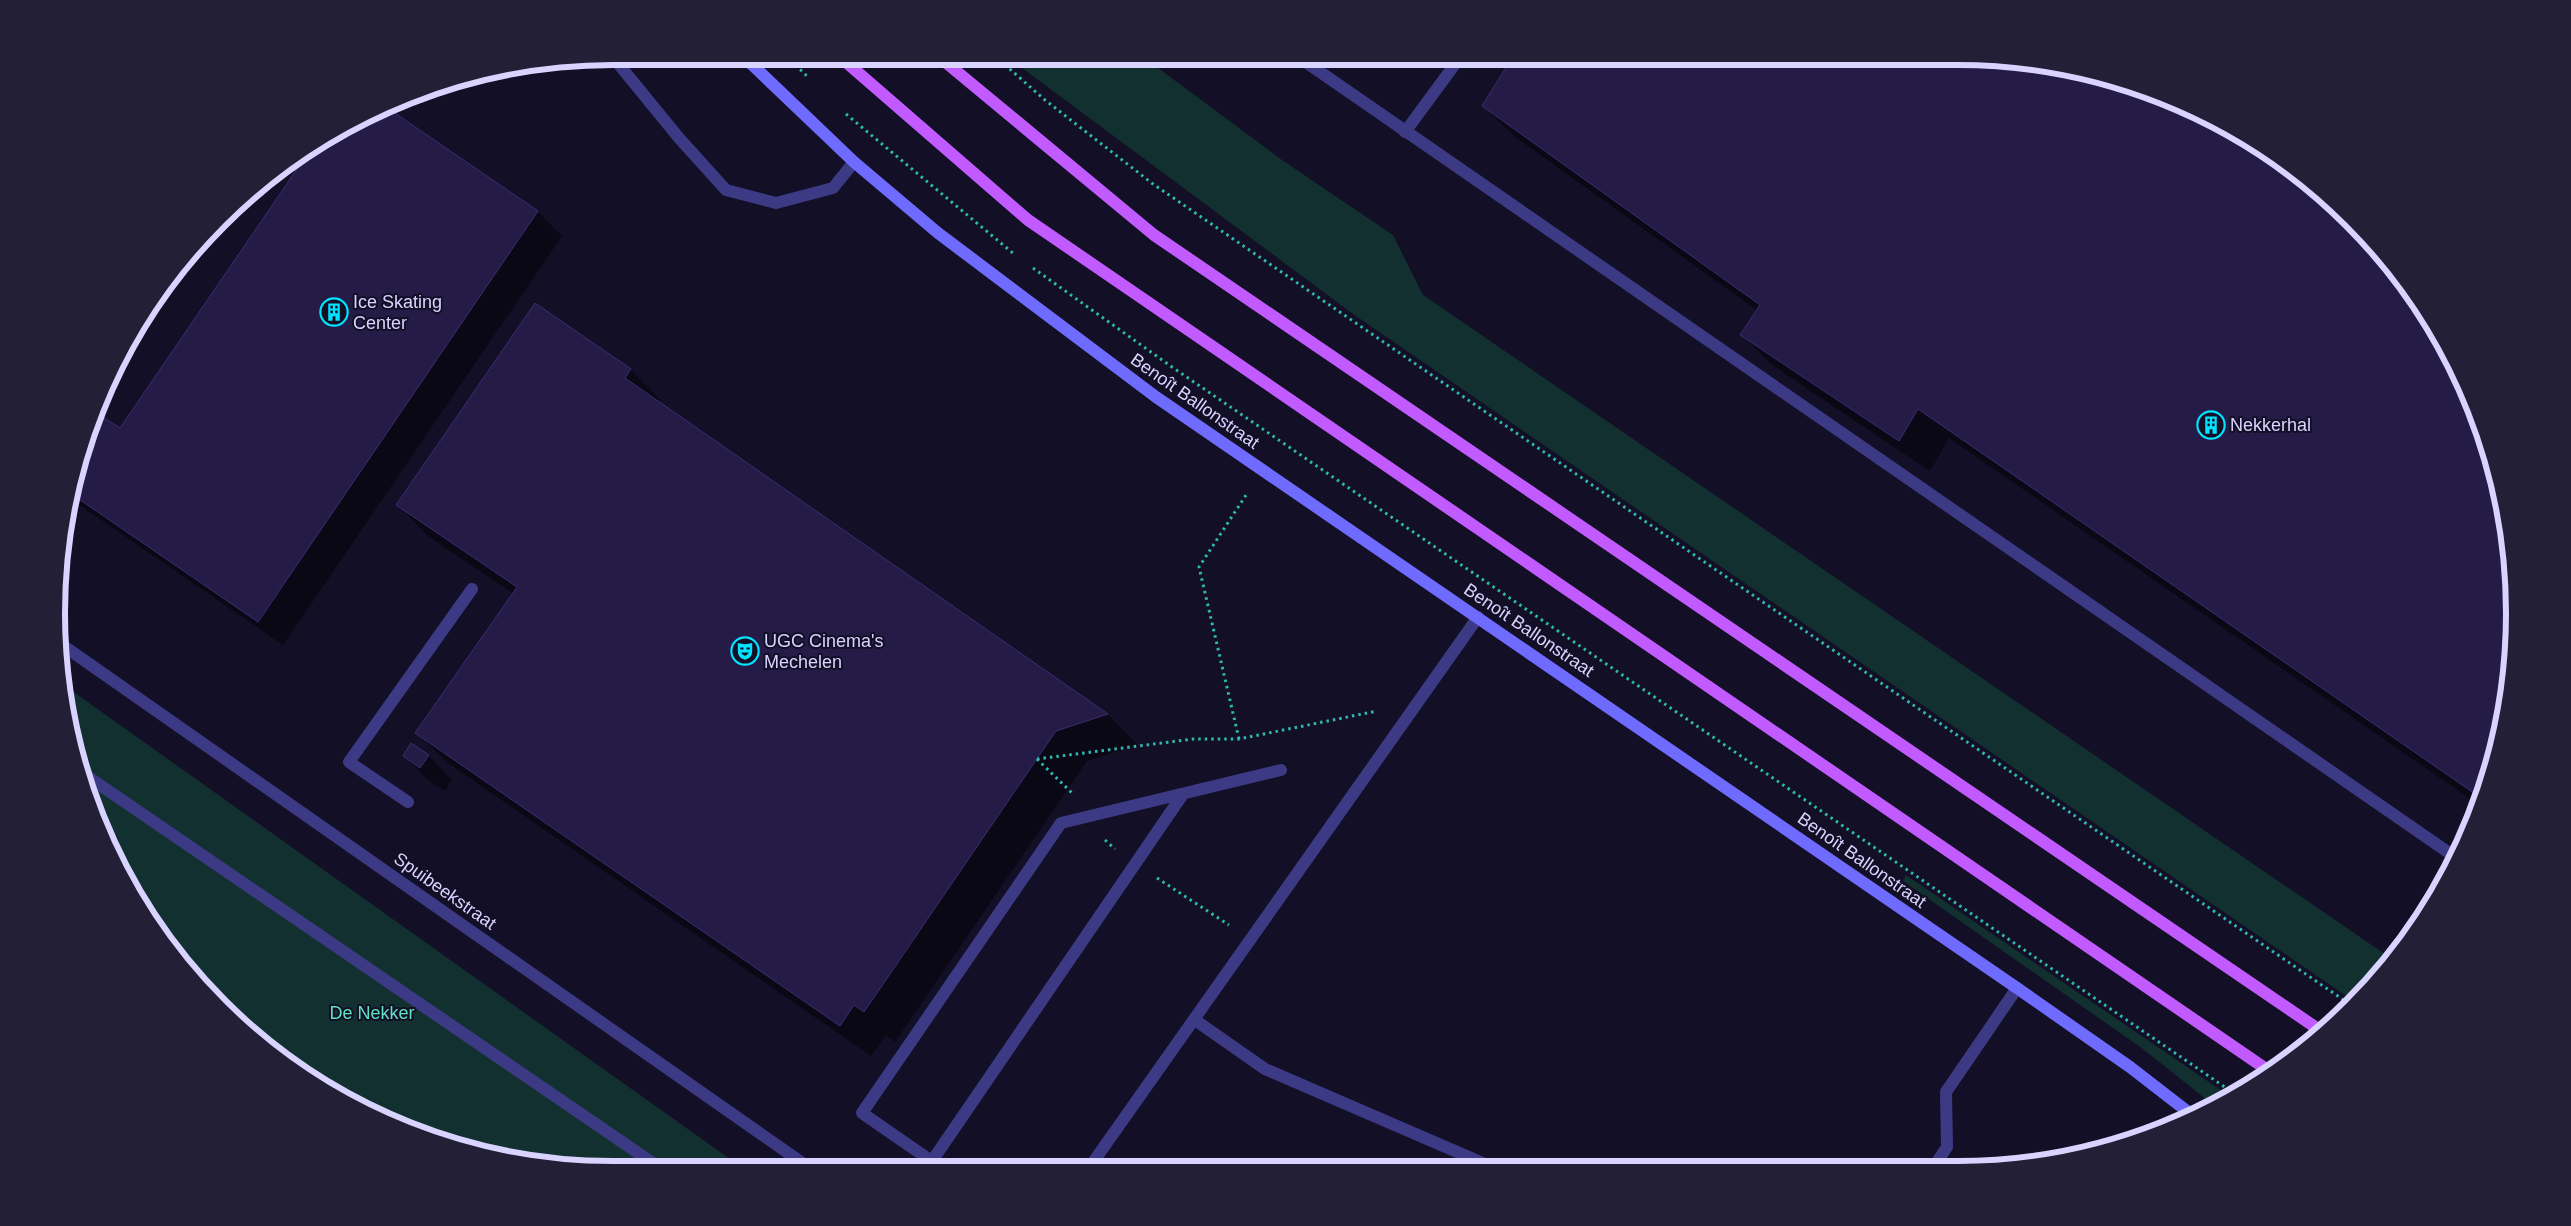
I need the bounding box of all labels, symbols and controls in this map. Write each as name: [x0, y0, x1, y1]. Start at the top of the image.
place label: Ice Skating Center: [353, 292, 442, 333]
building icon: Ice Skating Center: [319, 297, 349, 327]
street label: Benoît Ballonstraat: [1127, 349, 1263, 453]
building icon: Nekkerhal: [2196, 410, 2226, 440]
place label: Nekkerhal: [2230, 415, 2311, 435]
street label: Benoît Ballonstraat: [1460, 579, 1598, 681]
place label: UGC Cinema's Mechelen: [764, 631, 883, 672]
theatre icon: UGC Cinema's Mechelen: [730, 636, 760, 666]
street label: Benoît Ballonstraat: [1794, 808, 1930, 912]
street label: Spuibeekstraat: [390, 848, 500, 934]
park label: De Nekker: [329, 1003, 415, 1023]

